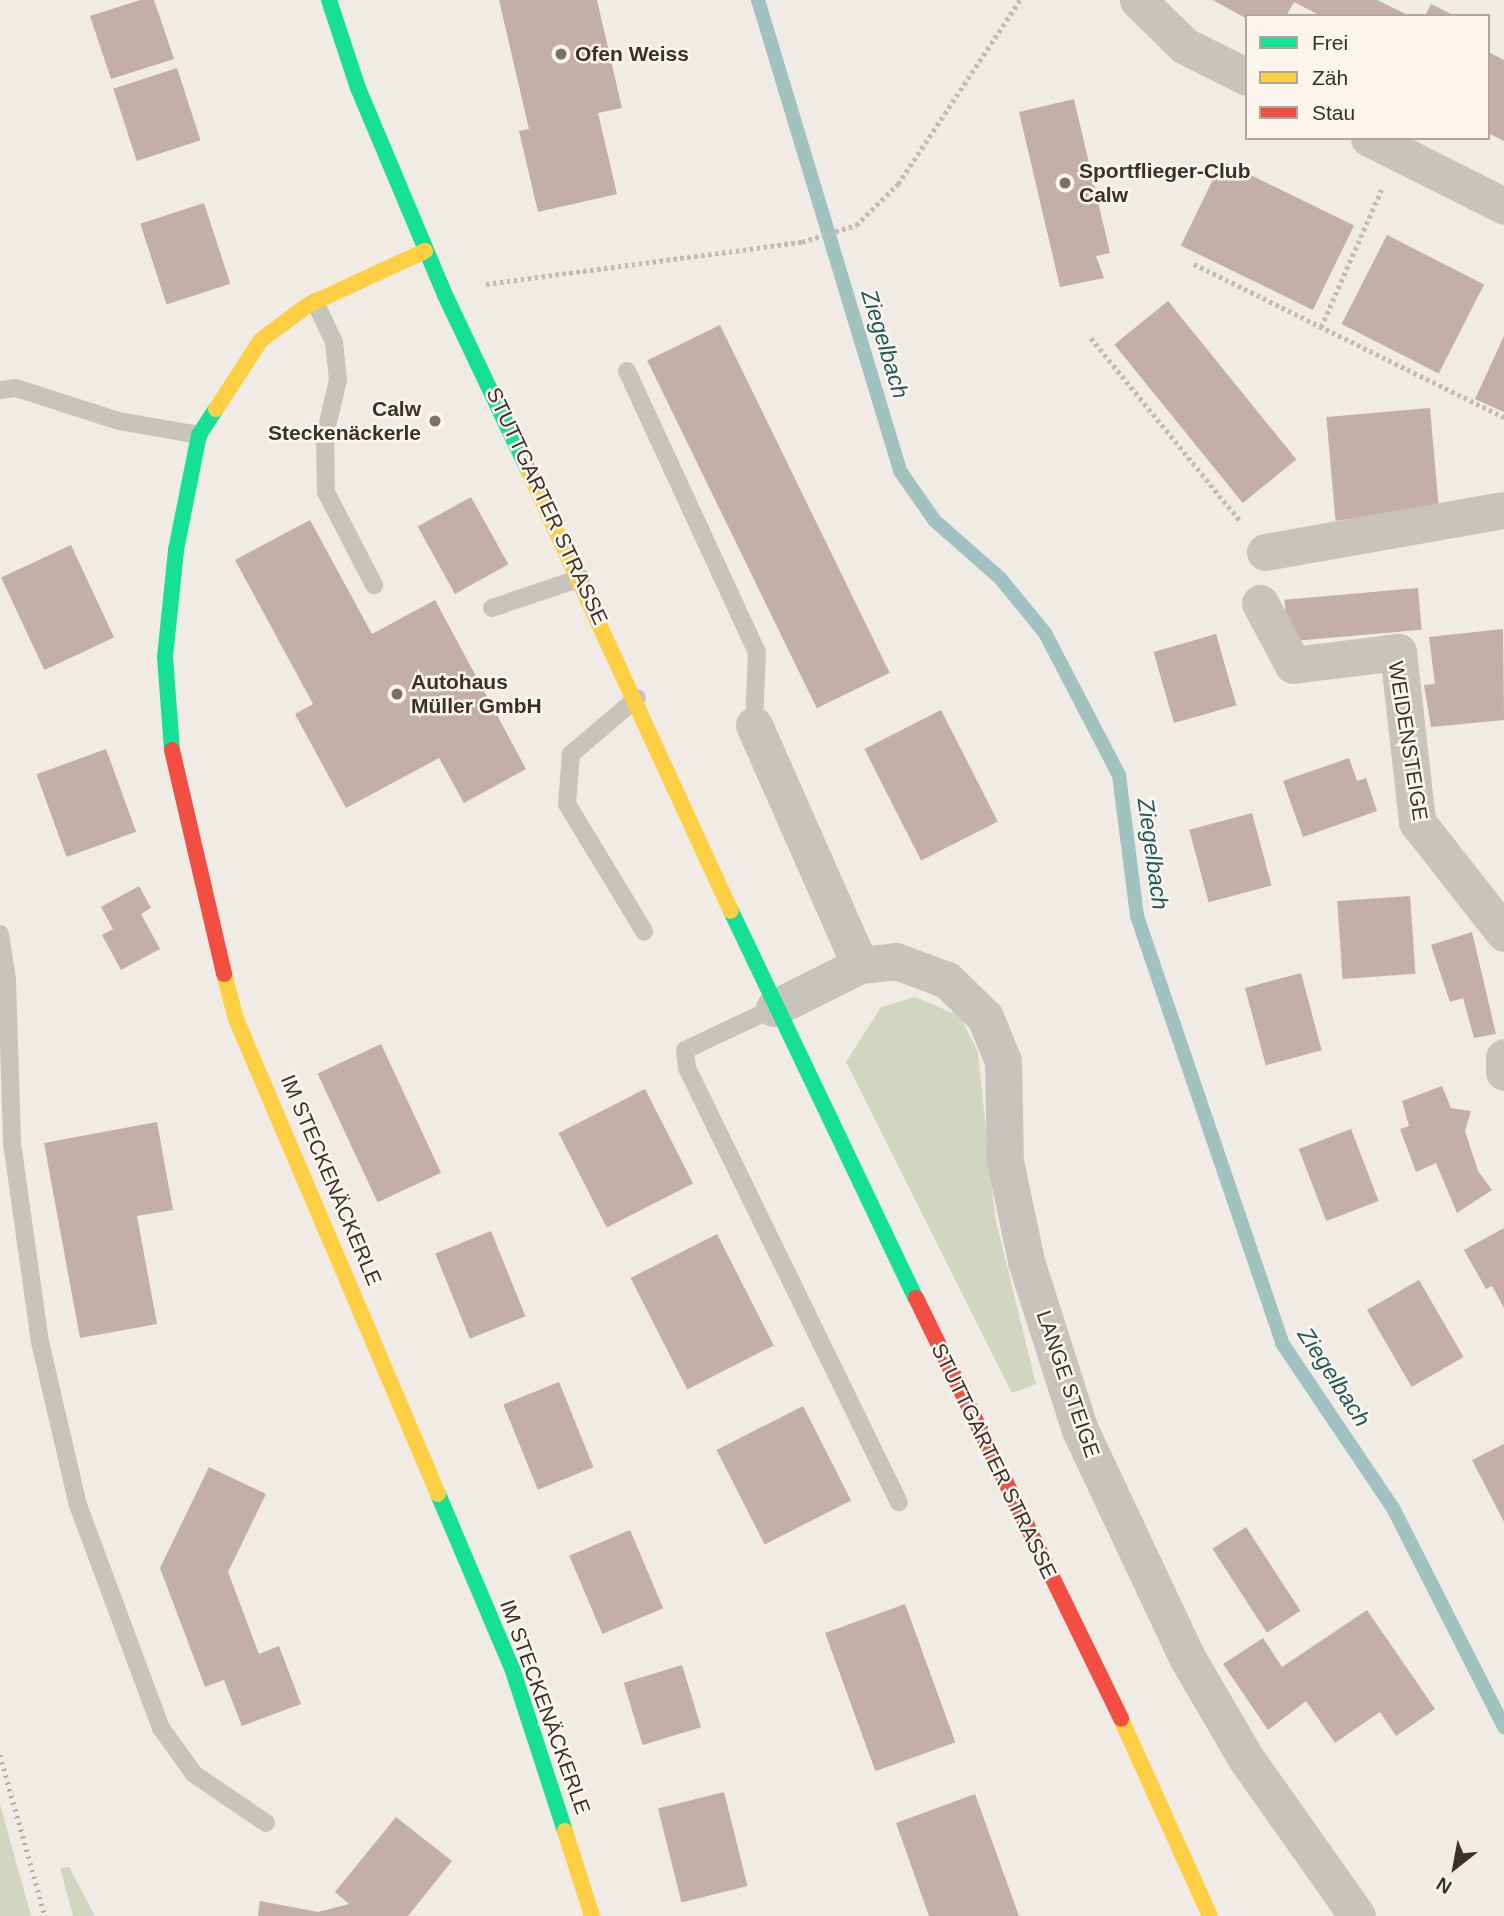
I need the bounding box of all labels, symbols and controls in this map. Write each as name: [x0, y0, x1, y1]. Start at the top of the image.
legend: [1245, 14, 1490, 140]
text: Frei: [1312, 31, 1348, 54]
place label: Ofen Weiss: [575, 41, 689, 67]
marker: Ofen Weiss: [553, 46, 569, 62]
text: Zäh: [1312, 66, 1348, 89]
text: Stau: [1312, 101, 1355, 124]
place label: Sportflieger-Club Calw: [1079, 158, 1250, 208]
marker: Sportflieger-Club Calw: [1057, 175, 1073, 191]
water label: Ziegelbach: [855, 286, 915, 402]
street label: STUTTGARTER STRASSE: [481, 383, 613, 629]
place label: Calw Steckenäckerle: [268, 396, 421, 446]
marker: Calw Steckenäckerle: [427, 413, 443, 429]
street label: WEIDENSTEIGE: [1383, 660, 1433, 822]
place label: Autohaus Müller GmbH: [411, 669, 542, 719]
marker: Autohaus Müller GmbH: [389, 686, 405, 702]
water label: Ziegelbach: [1132, 796, 1174, 912]
street label: IM STECKENÄCKERLE: [275, 1071, 387, 1289]
street label: LANGE STEIGE: [1031, 1307, 1105, 1461]
water label: Ziegelbach: [1292, 1322, 1376, 1432]
street label: STUTTGARTER STRASSE: [926, 1339, 1062, 1583]
street label: IM STECKENÄCKERLE: [494, 1596, 596, 1818]
north arrow: [1420, 1832, 1490, 1902]
text: N: [1433, 1873, 1455, 1898]

